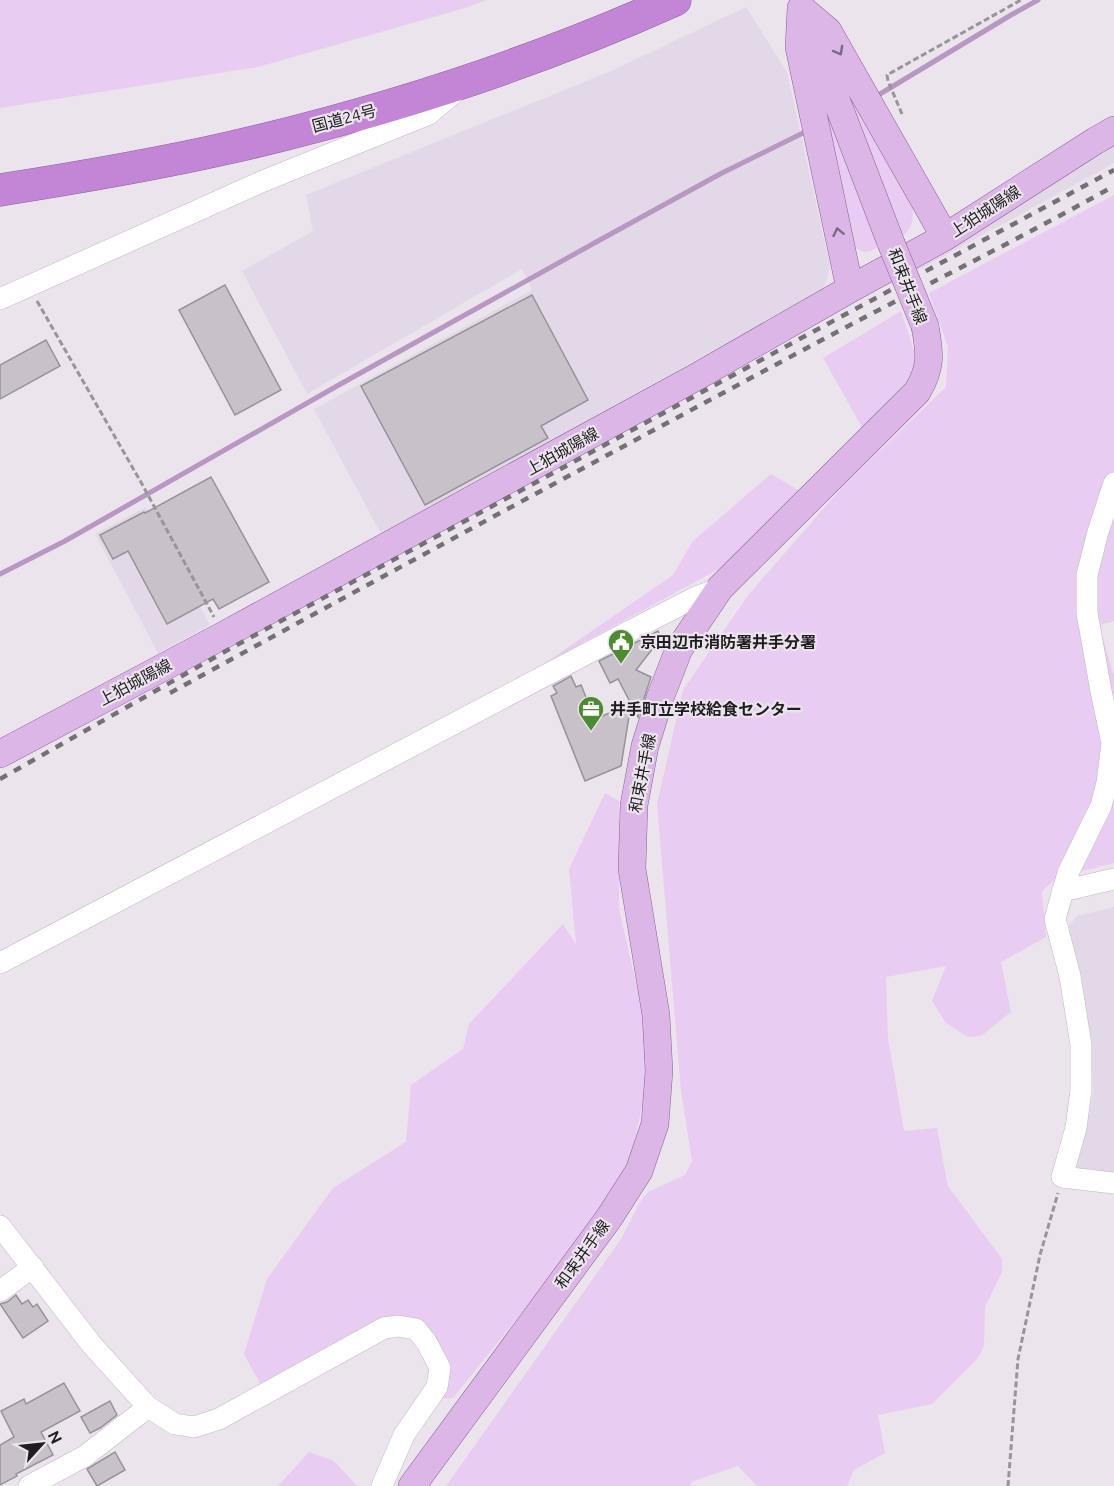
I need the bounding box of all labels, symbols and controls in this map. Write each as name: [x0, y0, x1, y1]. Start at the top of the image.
one-way arrow: [832, 45, 844, 55]
street label: 国道24号: [310, 101, 378, 135]
street label: 上狛城陽線: [947, 182, 1023, 240]
one-way arrow: [832, 227, 845, 237]
street label: 和束井手線: [885, 245, 931, 327]
street label: 上狛城陽線: [523, 424, 601, 478]
public building icon: 京田辺市消防署井手分署: [606, 627, 636, 665]
place label: 京田辺市消防署井手分署: [640, 633, 816, 651]
street label: 上狛城陽線: [95, 655, 175, 709]
office icon: 井手町立学校給食センター: [576, 694, 606, 732]
place label: 井手町立学校給食センター: [610, 700, 802, 718]
street label: 和束井手線: [626, 732, 658, 814]
street label: 和束井手線: [551, 1216, 613, 1292]
north arrow: [12, 1414, 72, 1474]
text: N: [45, 1428, 66, 1447]

